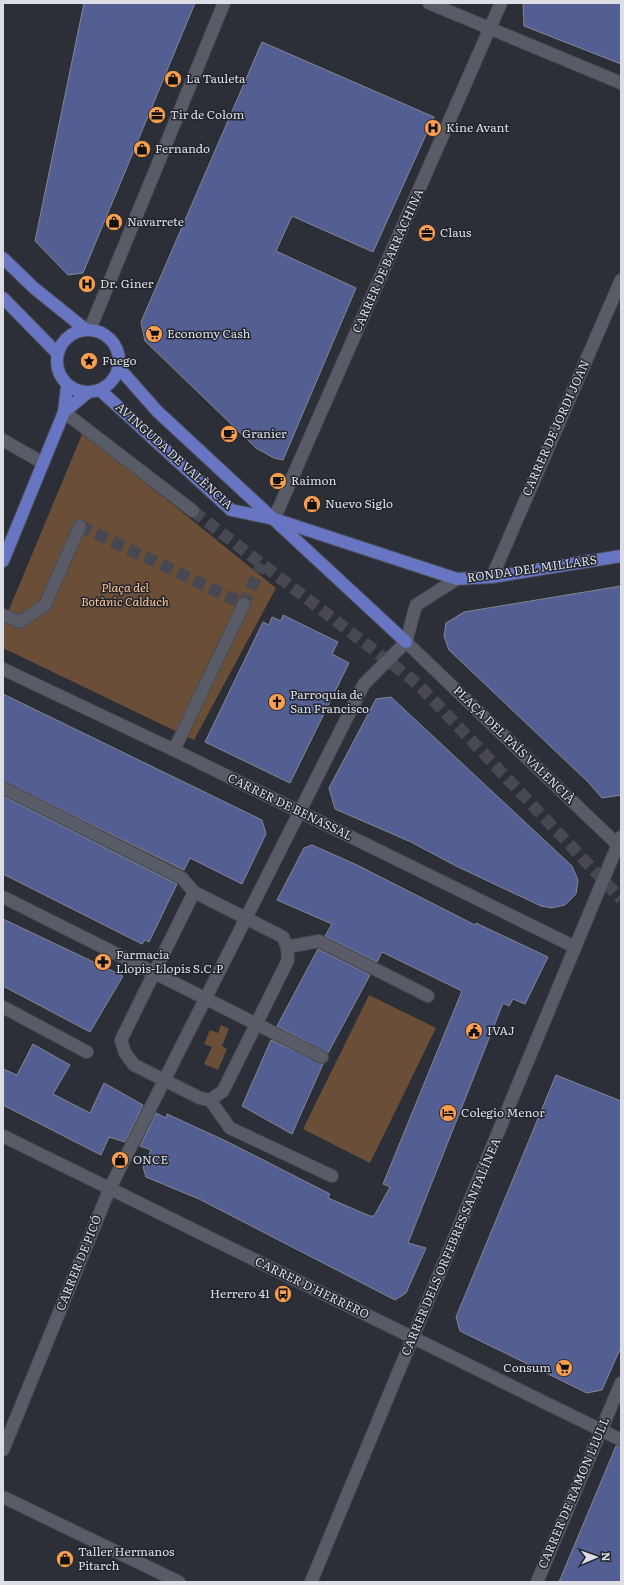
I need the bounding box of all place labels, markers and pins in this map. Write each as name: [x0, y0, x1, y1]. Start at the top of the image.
shop icon: La Tauleta: [163, 69, 183, 89]
place label: La Tauleta: [186, 69, 246, 87]
office icon: Tir de Colom: [147, 105, 167, 125]
place label: Tir de Colom: [170, 105, 245, 123]
hospital icon: Kine Avant: [423, 118, 443, 138]
place label: Kine Avant: [446, 118, 509, 136]
shop icon: Fernando: [132, 139, 152, 159]
place label: Fernando: [155, 139, 210, 157]
shop icon: Navarrete: [104, 212, 124, 232]
place label: Navarrete: [127, 212, 184, 230]
office icon: Claus: [417, 223, 437, 243]
place label: Claus: [440, 223, 472, 241]
hospital icon: Dr. Giner: [77, 274, 97, 294]
place label: Dr. Giner: [100, 274, 154, 292]
supermarket icon: Economy Cash: [144, 324, 164, 344]
place label: Economy Cash: [167, 324, 251, 342]
place icon: Fuego: [79, 351, 99, 371]
place label: Fuego: [102, 351, 136, 369]
cafe icon: Granier: [219, 424, 239, 444]
place label: Granier: [242, 424, 287, 442]
cafe icon: Raimon: [268, 471, 288, 491]
place label: Raimon: [291, 471, 336, 489]
shop icon: Nuevo Siglo: [302, 494, 322, 514]
place label: Nuevo Siglo: [325, 494, 393, 512]
place label: Parroquia de San Francisco: [290, 685, 369, 717]
church icon: Parroquia de San Francisco: [267, 692, 287, 712]
place label: Farmacia Llopis-Llopis S.C.P: [116, 945, 223, 977]
pharmacy icon: Farmacia Llopis-Llopis S.C.P: [93, 952, 113, 972]
public building icon: IVAJ: [464, 1021, 484, 1041]
place label: IVAJ: [487, 1021, 515, 1039]
hotel icon: Colegio Menor: [438, 1103, 458, 1123]
place label: Colegio Menor: [461, 1103, 545, 1121]
shop icon: ONCE: [110, 1150, 130, 1170]
place label: ONCE: [133, 1150, 168, 1168]
place label: Herrero 41: [210, 1284, 270, 1302]
bus stop icon: Herrero 41: [273, 1284, 293, 1304]
place label: Consum: [503, 1358, 551, 1376]
supermarket icon: Consum: [554, 1358, 574, 1378]
place label: Taller Hermanos Pitarch: [78, 1542, 175, 1574]
shop icon: Taller Hermanos Pitarch: [55, 1549, 75, 1569]

